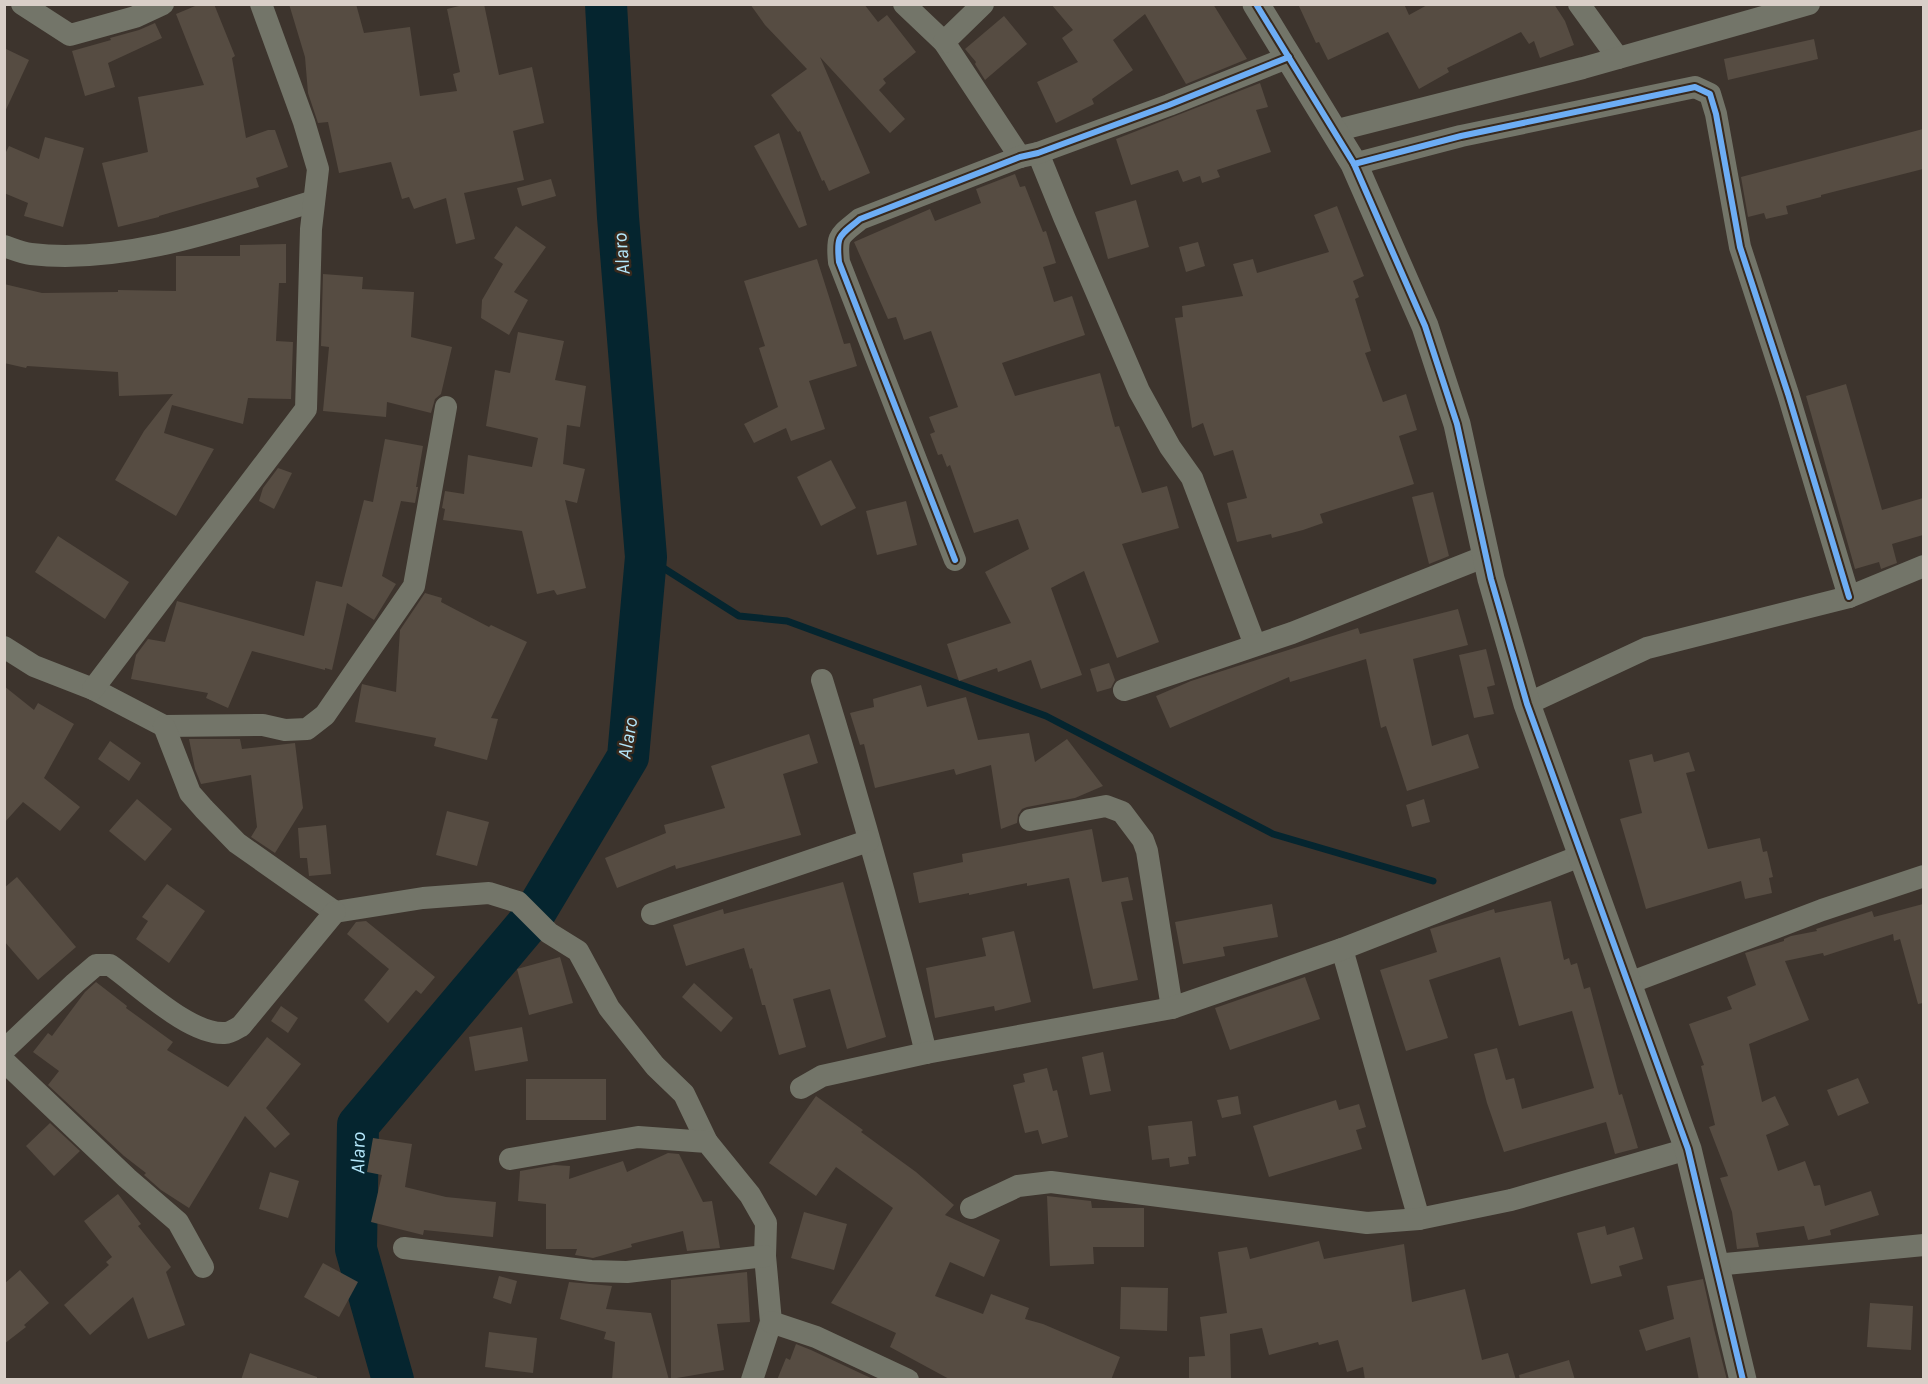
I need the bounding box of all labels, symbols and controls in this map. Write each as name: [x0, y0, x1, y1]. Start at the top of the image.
water label: Alaro: [608, 232, 635, 276]
water label: Alaro: [613, 715, 643, 761]
water label: Alaro: [346, 1132, 370, 1174]

